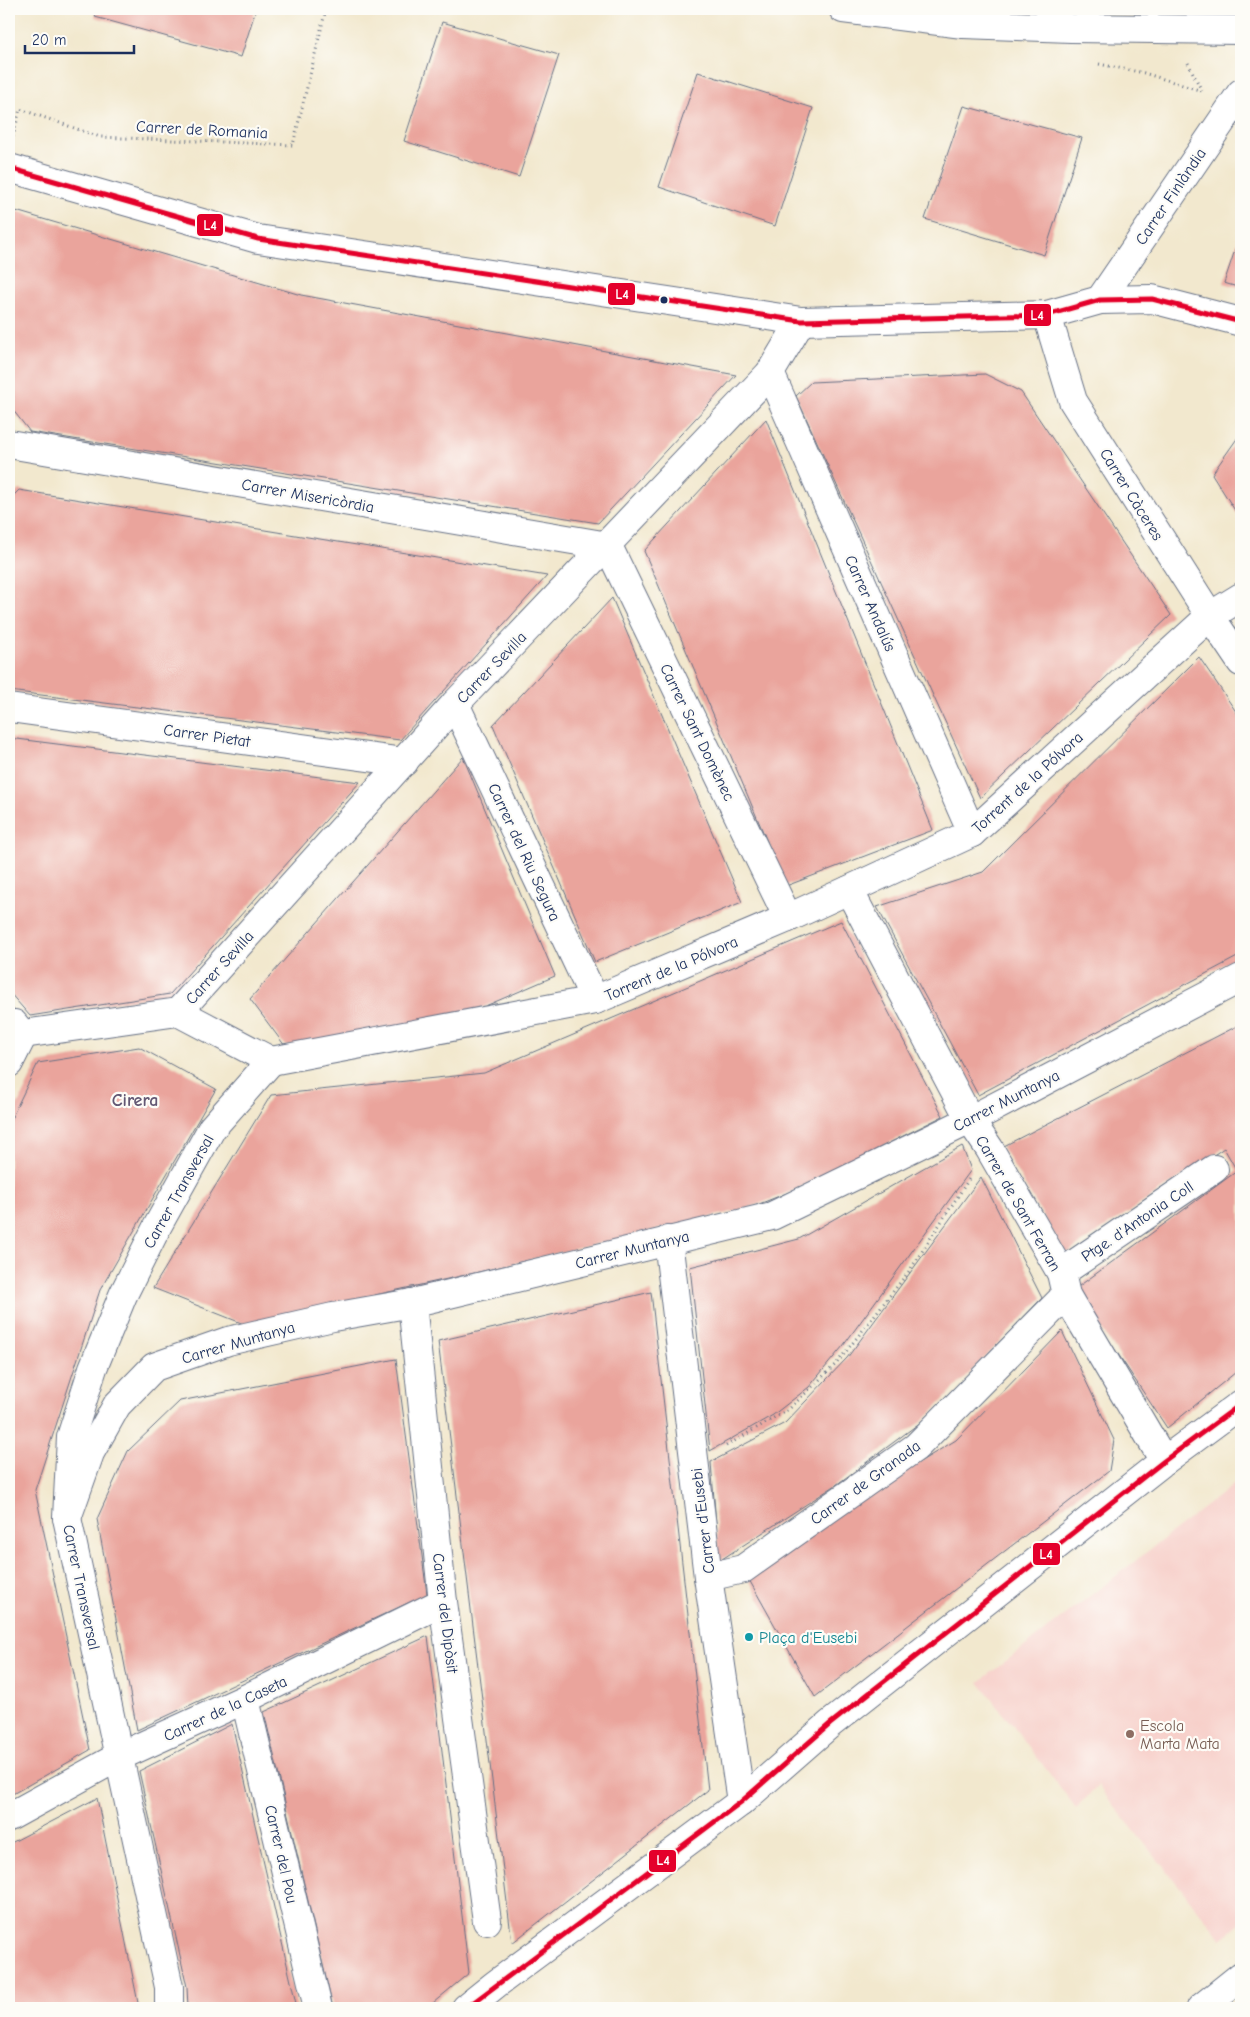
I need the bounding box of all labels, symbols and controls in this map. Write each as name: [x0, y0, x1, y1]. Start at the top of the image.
scale bar: [25, 22, 134, 54]
text: 20 m: [32, 31, 66, 49]
street label: Carrer de Romania: [136, 118, 268, 142]
street label: Carrer Finlàndia: [1132, 145, 1210, 248]
line badge: L4: [196, 213, 224, 237]
text: L4: [203, 217, 217, 234]
line badge: L4: [607, 282, 636, 306]
text: L4: [615, 286, 629, 303]
unlabelled marker: [659, 295, 669, 305]
line badge: L4: [1023, 303, 1052, 327]
text: L4: [1030, 307, 1044, 324]
street label: Carrer Càceres: [1096, 445, 1167, 544]
street label: Carrer Misericòrdia: [240, 475, 376, 517]
street label: Carrer Andalús: [841, 553, 899, 655]
street label: Carrer Sevilla: [453, 628, 530, 707]
street label: Carrer Sant Domènec: [656, 661, 738, 804]
street label: Carrer Pietat: [162, 721, 252, 751]
street label: Torrent de la Pólvora: [969, 728, 1087, 837]
street label: Carrer del Riu Segura: [484, 781, 564, 924]
street label: Carrer Sevilla: [182, 927, 257, 1008]
street label: Torrent de la Pólvora: [602, 933, 741, 1005]
street label: Carrer Muntanya: [950, 1066, 1063, 1135]
district label: Cirera: [112, 1090, 158, 1111]
street label: Carrer Transversal: [140, 1131, 218, 1252]
street label: Carrer de Sant Ferran: [972, 1132, 1064, 1275]
street label: Ptge. d'Antonia Coll: [1078, 1178, 1197, 1266]
street label: Carrer Muntanya: [573, 1227, 691, 1273]
street label: Carrer Muntanya: [180, 1318, 297, 1368]
street label: Carrer de Granada: [807, 1437, 924, 1529]
street label: Carrer d'Eusebi: [688, 1467, 718, 1575]
street label: Carrer Transversal: [59, 1523, 103, 1651]
line badge: L4: [1032, 1542, 1061, 1566]
text: L4: [1039, 1546, 1053, 1563]
street label: Carrer del Dipòsit: [429, 1552, 461, 1675]
place label: Plaça d'Eusebi: [759, 1629, 857, 1647]
marker: Plaça d'Eusebi: [743, 1631, 755, 1643]
street label: Carrer de la Caseta: [161, 1672, 290, 1745]
place label: Escola Marta Mata: [1140, 1717, 1220, 1753]
marker: Escola Marta Mata: [1124, 1728, 1136, 1740]
street label: Carrer del Pou: [261, 1803, 301, 1905]
line badge: L4: [648, 1849, 677, 1873]
text: L4: [656, 1852, 670, 1869]

